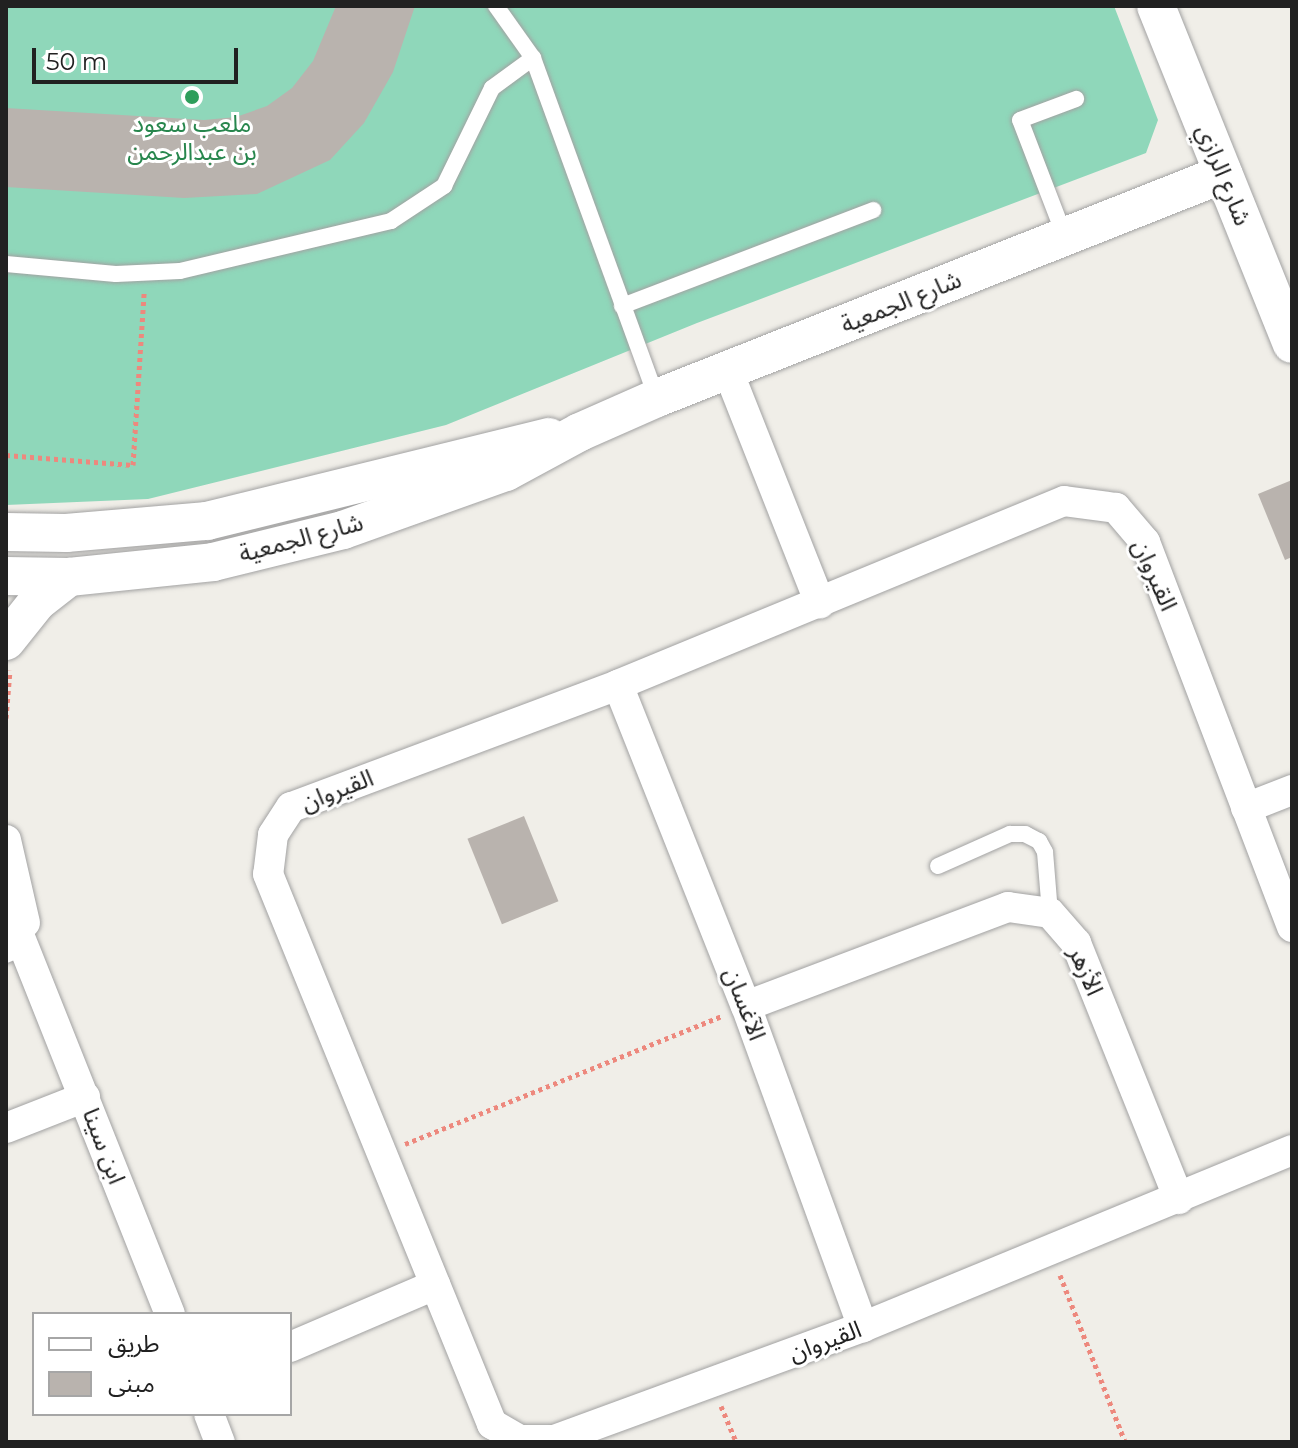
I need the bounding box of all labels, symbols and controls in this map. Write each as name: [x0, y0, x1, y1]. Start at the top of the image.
scale bar: [36, 32, 242, 82]
text: 50 m: [46, 47, 107, 76]
marker: ملعب سعود بن عبدالرحمن: [183, 88, 201, 106]
place label: ملعب سعود بن عبدالرحمن: [127, 110, 257, 166]
street label: شارع الرازي: [1191, 120, 1257, 230]
street label: شارع الجمعية: [837, 265, 965, 339]
street label: شارع الجمعية: [236, 508, 366, 568]
street label: القيروان: [1127, 535, 1183, 615]
street label: القيروان: [297, 763, 377, 817]
street label: الأزهر: [1063, 942, 1109, 1000]
street label: الآغسان: [718, 964, 772, 1044]
street label: ابن سينا: [76, 1104, 132, 1188]
legend: [32, 1312, 292, 1416]
street label: القيروان: [785, 1315, 865, 1367]
text: طريق: [108, 1329, 160, 1358]
text: مبنى: [108, 1369, 155, 1398]

